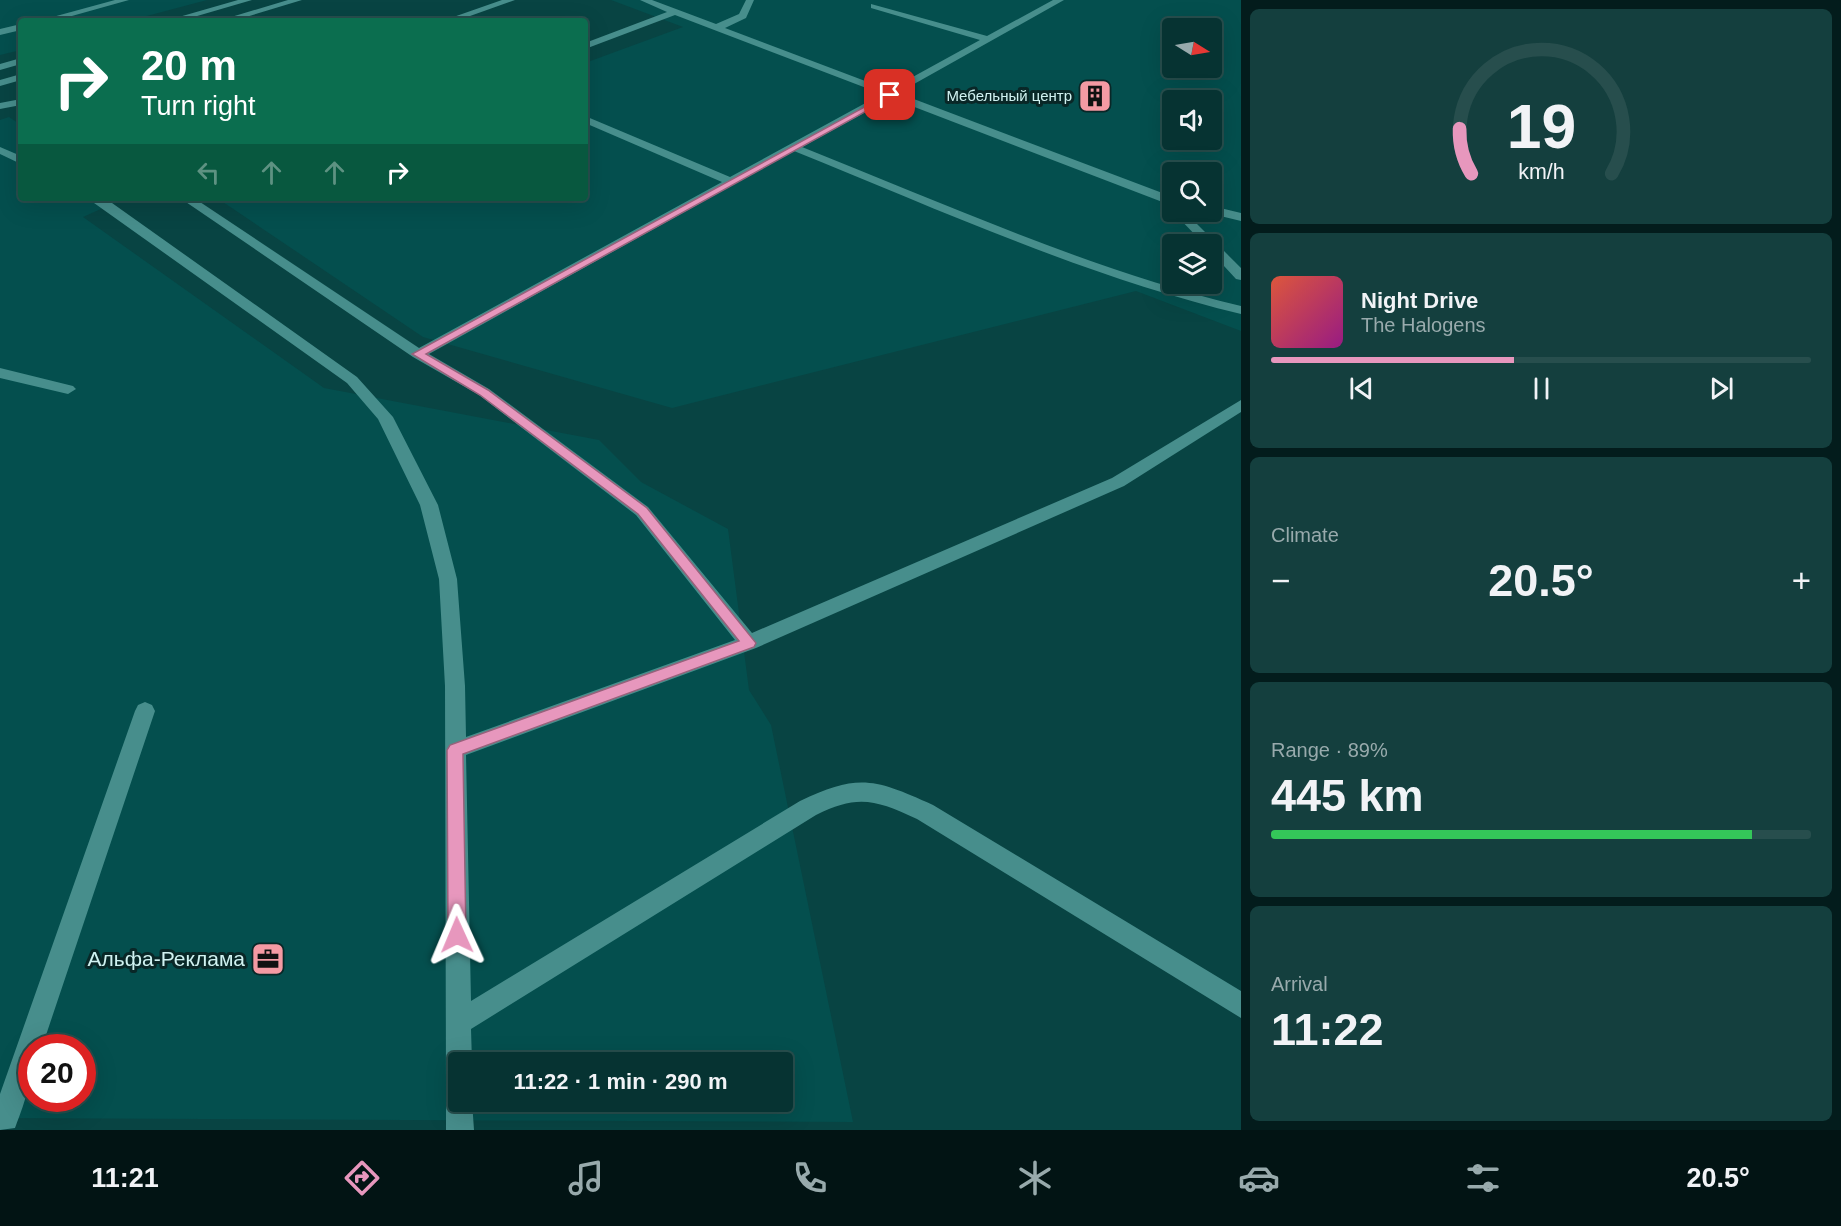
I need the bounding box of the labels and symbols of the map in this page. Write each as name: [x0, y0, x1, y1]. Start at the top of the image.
north arrow: [1162, 18, 1222, 78]
pin: [864, 69, 915, 120]
building icon: Мебельный центр: [1077, 78, 1113, 114]
place label: Мебельный центр: [946, 87, 1072, 104]
position arrow: [425, 903, 489, 967]
office icon: Альфа-Реклама: [250, 941, 286, 977]
place label: Альфа-Реклама: [88, 947, 245, 970]
speed limit sign: 20: [18, 1034, 96, 1112]

